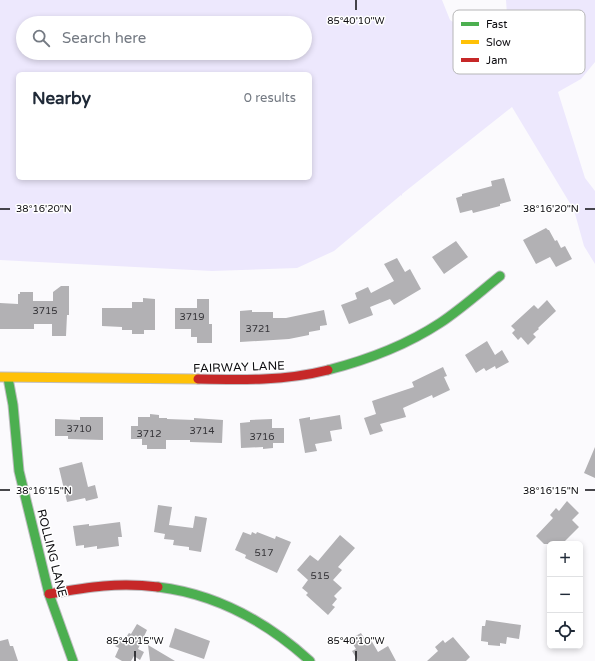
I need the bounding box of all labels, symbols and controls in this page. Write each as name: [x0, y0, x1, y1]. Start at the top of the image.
legend: [453, 10, 585, 74]
text: 85°40'10"W: [327, 15, 385, 27]
search box: [16, 16, 312, 60]
text: Fast: [486, 18, 507, 31]
icon: search: [30, 27, 52, 49]
text: Search here: [62, 29, 146, 47]
text: Slow: [486, 36, 511, 49]
text: Jam: [486, 54, 507, 67]
text: Nearby: [32, 88, 91, 109]
text: 0 results: [244, 90, 296, 106]
text: 38°16'20"N: [16, 203, 72, 215]
text: 38°16'20"N: [523, 203, 579, 215]
house number: 3715: [32, 305, 58, 317]
house number: 3719: [179, 311, 205, 323]
house number: 3721: [245, 323, 271, 335]
street label: FAIRWAY LANE: [193, 358, 285, 376]
house number: 3710: [66, 423, 92, 435]
house number: 3714: [189, 425, 215, 437]
house number: 3712: [136, 428, 162, 440]
house number: 3716: [249, 431, 275, 443]
text: 38°16'15"N: [16, 485, 72, 497]
text: 38°16'15"N: [523, 485, 579, 497]
street label: ROLLING LANE: [34, 507, 70, 599]
map controls: [547, 541, 583, 649]
button: +: [547, 541, 583, 577]
house number: 517: [255, 547, 273, 559]
house number: 515: [311, 570, 329, 582]
button: −: [547, 577, 583, 613]
button: locate: [547, 613, 583, 649]
text: 85°40'15"W: [106, 635, 164, 647]
text: 85°40'10"W: [327, 635, 385, 647]

